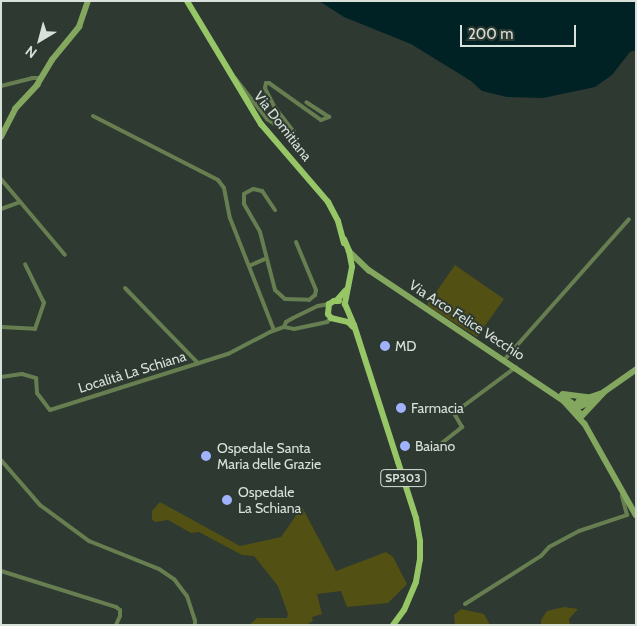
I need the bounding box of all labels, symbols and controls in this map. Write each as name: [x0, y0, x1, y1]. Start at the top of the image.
north arrow: [15, 15, 65, 65]
scale bar: [462, 15, 578, 47]
text: 200 m: [468, 25, 513, 43]
text: N: [22, 42, 40, 62]
street label: Via Domitiana: [251, 88, 315, 164]
street label: Via Arco Felice Vecchio: [406, 276, 528, 364]
place label: MD: [395, 338, 416, 354]
marker: MD: [379, 340, 391, 352]
street label: Località La Schiana: [76, 348, 188, 396]
place label: Farmacia: [411, 400, 464, 416]
marker: Farmacia: [395, 402, 407, 414]
place label: Baiano: [415, 438, 455, 454]
place label: Ospedale Santa Maria delle Grazie: [217, 440, 321, 472]
marker: Baiano: [399, 440, 411, 452]
marker: Ospedale Santa Maria delle Grazie: [199, 449, 213, 463]
road number: SP303: [379, 468, 427, 488]
place label: Ospedale La Schiana: [238, 484, 301, 516]
marker: Ospedale La Schiana: [220, 493, 234, 507]

